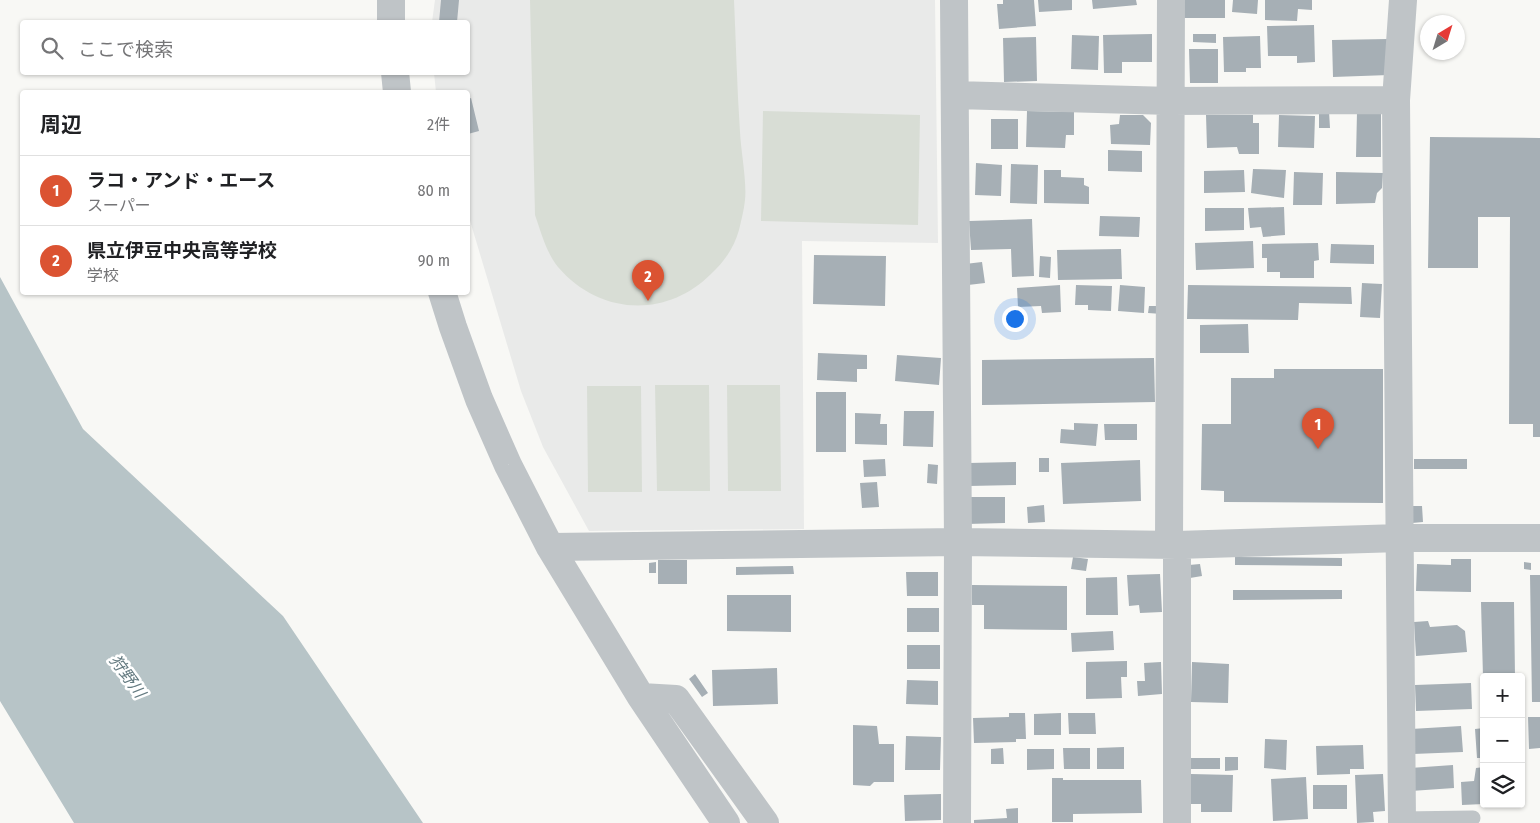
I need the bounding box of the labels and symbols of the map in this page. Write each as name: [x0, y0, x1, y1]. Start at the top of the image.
north arrow: [1420, 15, 1465, 60]
pin: 2: [632, 260, 664, 301]
your location: [1002, 306, 1028, 332]
pin: 1: [1302, 408, 1334, 449]
water label: 狩野川: [106, 651, 151, 703]

